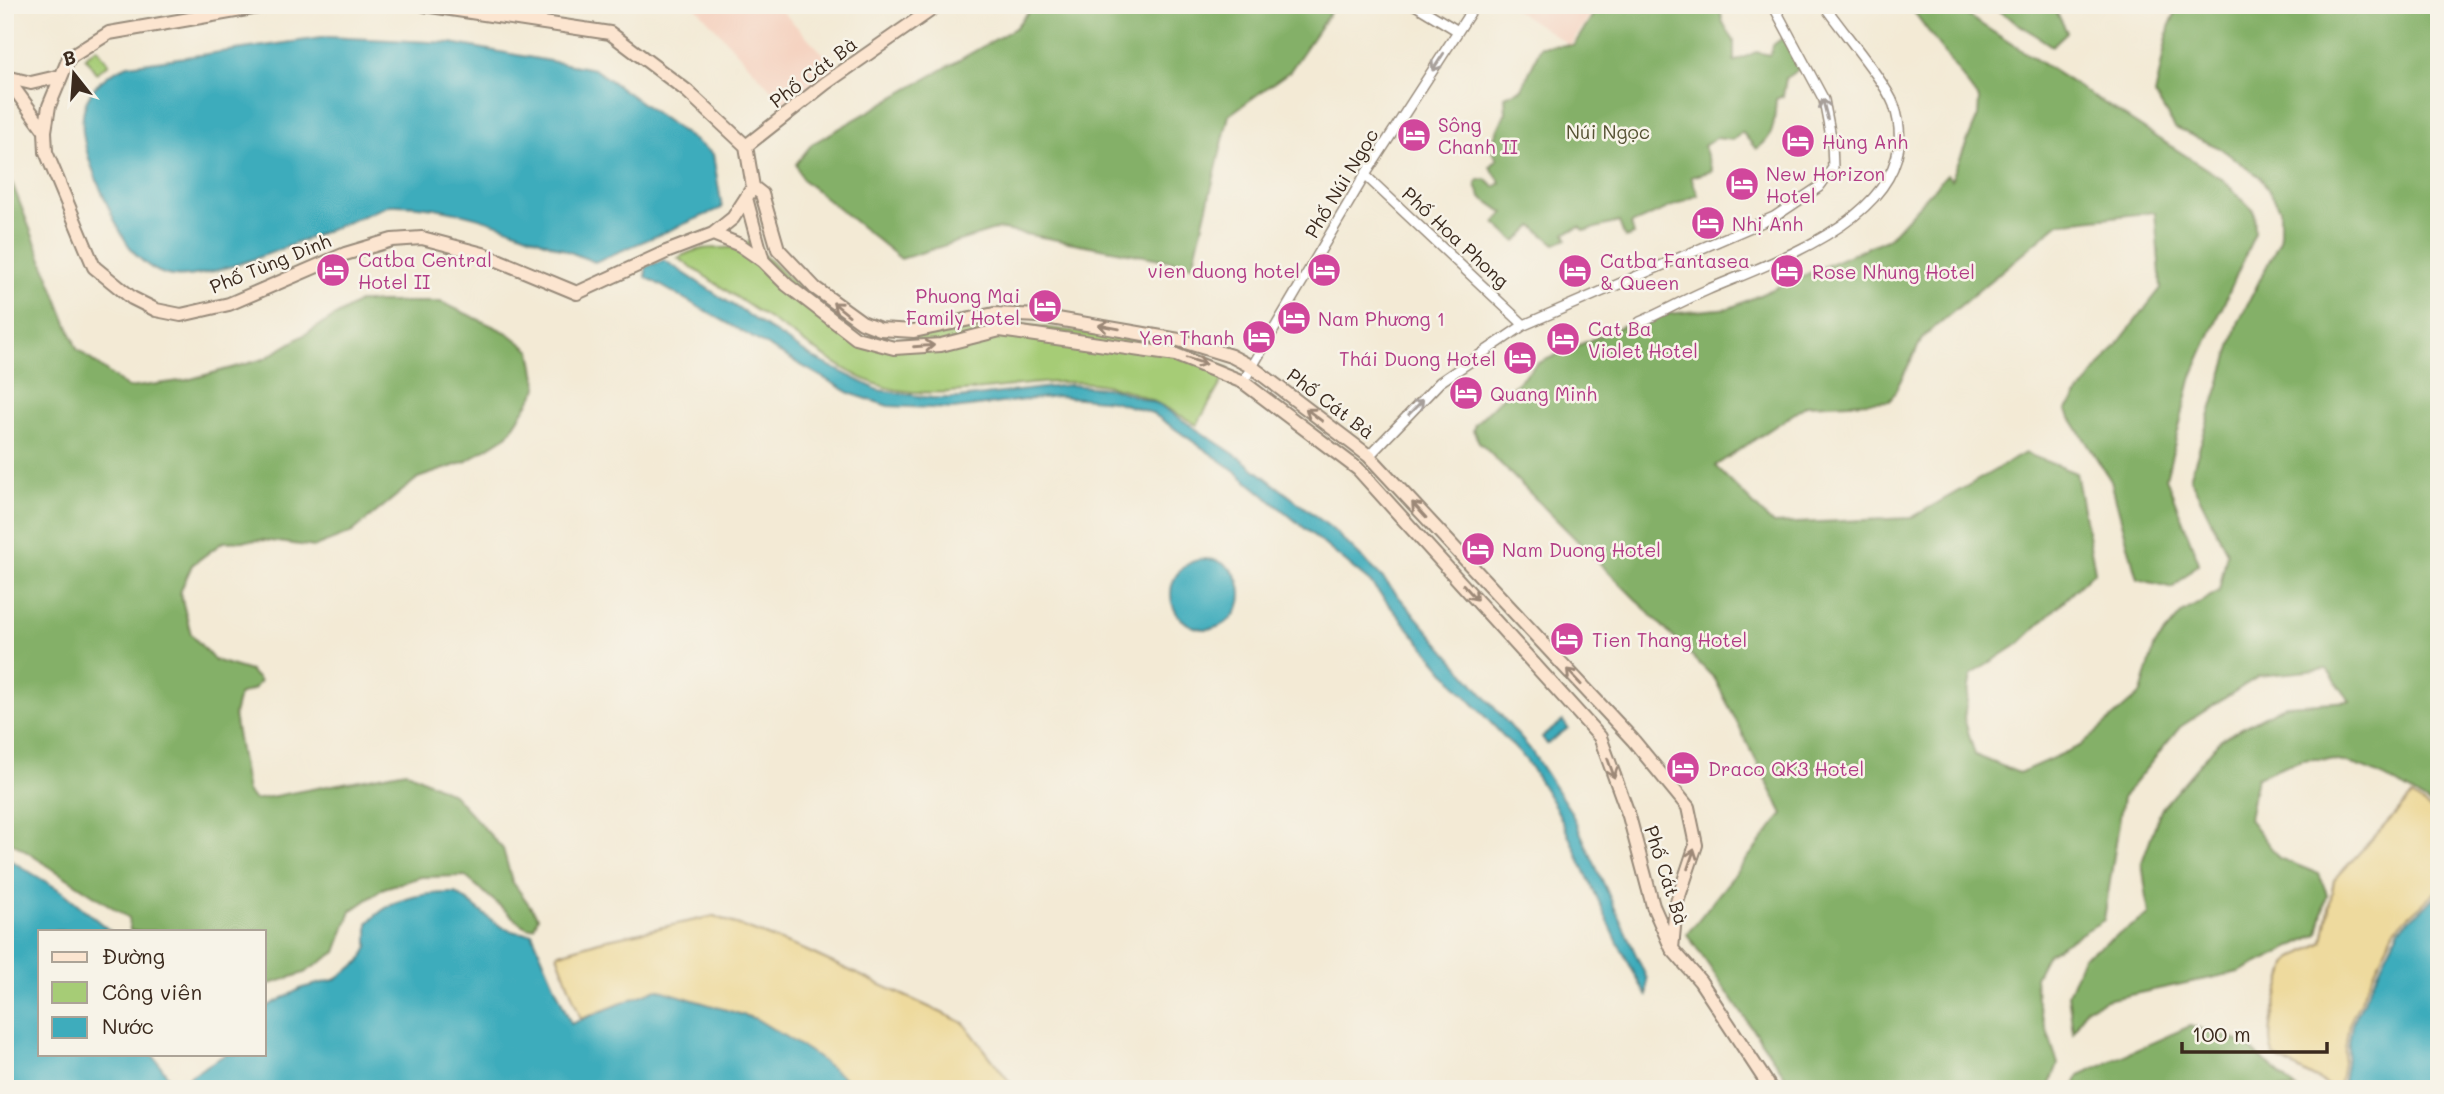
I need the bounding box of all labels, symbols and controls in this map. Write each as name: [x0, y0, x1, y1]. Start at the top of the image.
street label: Phố Cát Bà: [764, 31, 862, 113]
north arrow: [38, 38, 108, 108]
text: B: [59, 43, 79, 71]
one-way arrow: [1430, 52, 1444, 72]
one-way arrow: [1818, 98, 1831, 120]
place label: Sông Chanh II: [1438, 112, 1518, 159]
hotel icon: Sông Chanh II: [1395, 116, 1433, 154]
park label: Núi Ngọc: [1566, 119, 1650, 144]
hotel icon: Hùng Anh: [1779, 122, 1817, 160]
street label: Phố Núi Ngọc: [1298, 124, 1384, 242]
place label: Hùng Anh: [1822, 129, 1908, 154]
place label: New Horizon Hotel: [1766, 161, 1885, 208]
hotel icon: New Horizon Hotel: [1723, 165, 1761, 203]
street label: Phố Hoa Phong: [1397, 181, 1515, 293]
hotel icon: Nhị Anh: [1689, 204, 1727, 242]
place label: Nhị Anh: [1732, 211, 1803, 236]
street label: Phố Tùng Dinh: [206, 227, 334, 299]
place label: Catba Central Hotel II: [358, 247, 492, 294]
place label: Catba Fantasea & Queen: [1600, 248, 1750, 295]
hotel icon: Catba Central Hotel II: [314, 251, 352, 289]
hotel icon: vien duong hotel: [1305, 251, 1343, 289]
hotel icon: Catba Fantasea & Queen: [1556, 252, 1594, 290]
hotel icon: Rose Nhung Hotel: [1768, 252, 1806, 290]
place label: vien duong hotel: [1148, 258, 1300, 283]
place label: Rose Nhung Hotel: [1812, 259, 1975, 284]
place label: Phuong Mai Family Hotel: [906, 283, 1020, 330]
hotel icon: Phuong Mai Family Hotel: [1026, 287, 1064, 325]
hotel icon: Nam Phương 1: [1275, 299, 1313, 337]
one-way arrow: [832, 301, 851, 316]
place label: Nam Phương 1: [1318, 306, 1445, 331]
place label: Cat Ba Violet Hotel: [1588, 316, 1698, 363]
hotel icon: Yen Thanh: [1240, 318, 1278, 356]
one-way arrow: [1098, 320, 1121, 333]
hotel icon: Cat Ba Violet Hotel: [1544, 320, 1582, 358]
place label: Yen Thanh: [1139, 325, 1234, 350]
one-way arrow: [913, 339, 935, 352]
hotel icon: Thái Duong Hotel: [1501, 339, 1539, 377]
place label: Thái Duong Hotel: [1339, 346, 1496, 371]
one-way arrow: [1185, 356, 1207, 369]
street label: Phố Cát Bà: [1282, 362, 1380, 444]
hotel icon: Quang Minh: [1447, 374, 1485, 412]
place label: Quang Minh: [1490, 381, 1597, 406]
one-way arrow: [1408, 398, 1425, 415]
one-way arrow: [1306, 407, 1324, 422]
one-way arrow: [1411, 501, 1427, 519]
hotel icon: Nam Duong Hotel: [1459, 530, 1497, 568]
place label: Nam Duong Hotel: [1502, 537, 1661, 562]
one-way arrow: [1462, 583, 1478, 601]
hotel icon: Tien Thang Hotel: [1548, 620, 1586, 658]
place label: Tien Thang Hotel: [1592, 627, 1747, 652]
one-way arrow: [1565, 669, 1582, 686]
hotel icon: Draco QK3 Hotel: [1664, 749, 1702, 787]
one-way arrow: [1606, 756, 1619, 778]
place label: Draco QK3 Hotel: [1708, 756, 1864, 781]
street label: Phố Cát Bà: [1639, 822, 1695, 928]
one-way arrow: [1686, 849, 1698, 871]
legend: [38, 930, 266, 1056]
text: Đường: [102, 942, 165, 969]
text: Công viên: [102, 978, 202, 1005]
scale bar: [2182, 1010, 2327, 1054]
text: Nước: [102, 1012, 154, 1039]
text: 100 m: [2192, 1020, 2251, 1047]

